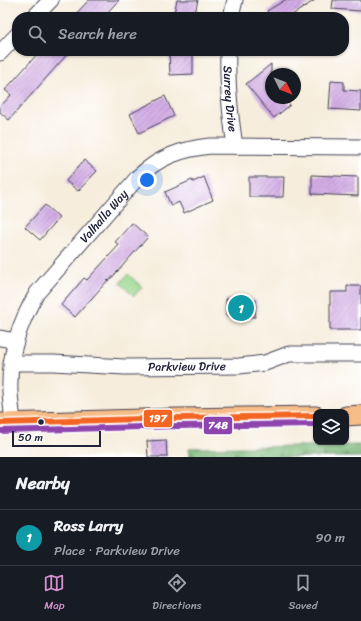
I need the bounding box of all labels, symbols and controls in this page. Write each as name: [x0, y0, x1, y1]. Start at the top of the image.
search box: [12, 12, 349, 56]
text: Search here: [58, 21, 137, 47]
icon: search: [26, 23, 48, 45]
street label: Surrey Drive: [217, 66, 244, 133]
north arrow: [265, 68, 301, 104]
your location: [137, 170, 157, 190]
street label: Valhalla Way: [74, 184, 134, 248]
pin: 1: [228, 293, 254, 323]
street label: Parkview Drive: [148, 355, 226, 378]
line badge: 197: [143, 409, 173, 428]
text: 197: [149, 409, 169, 428]
map controls: [313, 409, 349, 445]
button: layers: [313, 409, 349, 445]
line badge: 748: [203, 416, 233, 435]
text: 748: [208, 416, 228, 435]
unlabelled marker: [36, 417, 46, 427]
text: 50 m: [18, 428, 43, 447]
scale bar: [12, 429, 101, 448]
text: Nearby: [16, 468, 70, 498]
text: Ross Larry: [54, 513, 123, 539]
text: 1: [26, 526, 32, 549]
text: 90 m: [315, 526, 345, 549]
text: Place · Parkview Drive: [54, 539, 180, 562]
tab: Map: [43, 572, 65, 615]
tab: Directions: [152, 572, 202, 615]
tab: Saved: [289, 572, 318, 615]

